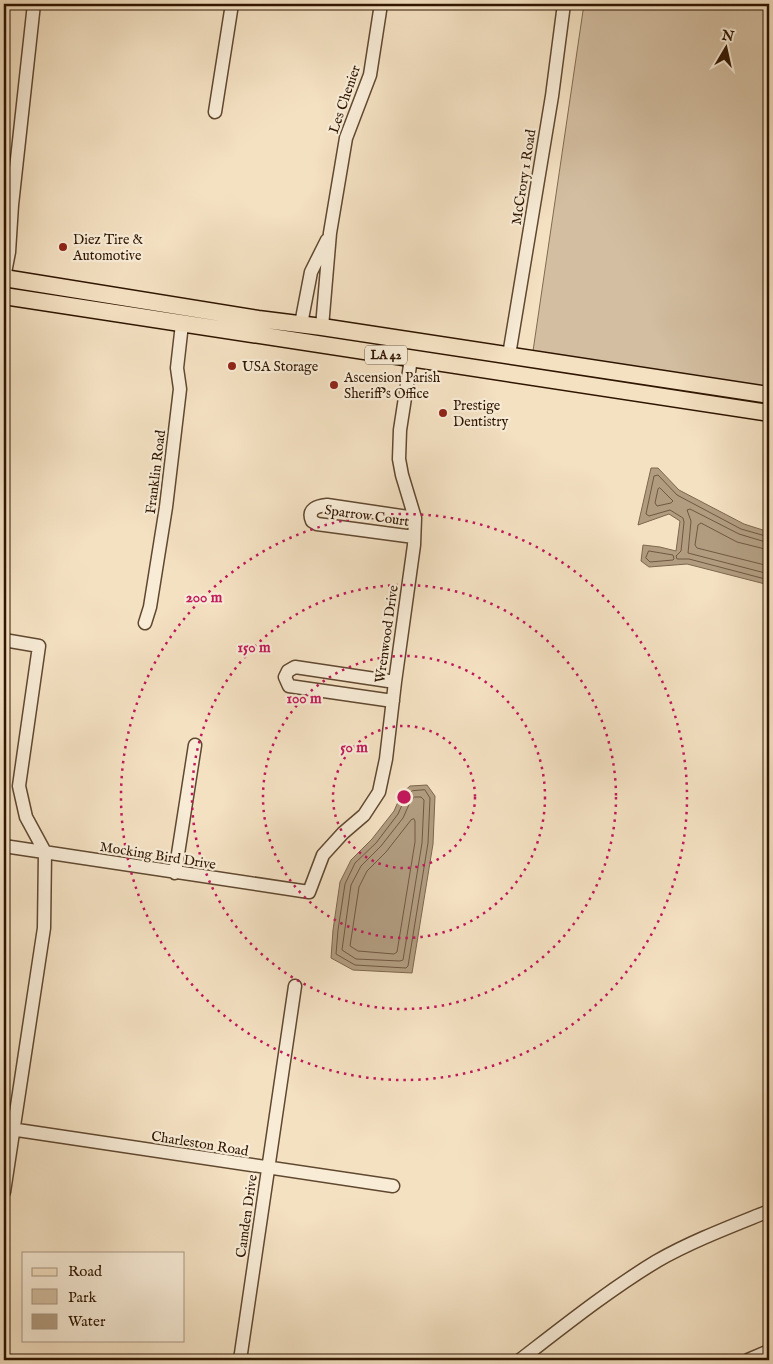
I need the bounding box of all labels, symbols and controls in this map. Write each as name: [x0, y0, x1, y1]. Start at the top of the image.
north arrow: [700, 22, 750, 72]
text: N: [719, 26, 735, 46]
street label: Les Chenier: [325, 63, 365, 136]
street label: McCrory 1 Road: [508, 127, 541, 226]
place label: Diez Tire & Automotive: [72, 231, 143, 265]
marker: Diez Tire & Automotive: [57, 241, 69, 253]
road number: LA 42: [365, 346, 407, 364]
place label: USA Storage: [242, 358, 319, 376]
marker: USA Storage: [226, 360, 238, 372]
place label: Ascension Parish Sheriff's Office: [343, 369, 441, 403]
marker: Ascension Parish Sheriff's Office: [328, 379, 340, 391]
place label: Prestige Dentistry: [453, 397, 509, 431]
marker: Prestige Dentistry: [437, 407, 449, 419]
street label: Franklin Road: [142, 429, 170, 515]
street label: Sparrow Court: [323, 501, 411, 531]
street label: Wrenwood Drive: [371, 583, 403, 684]
text: 200 m: [186, 588, 223, 607]
text: 150 m: [237, 638, 271, 657]
text: 100 m: [286, 689, 322, 708]
text: 50 m: [340, 738, 368, 757]
centre of rings: [395, 788, 413, 806]
street label: Mocking Bird Drive: [99, 838, 218, 874]
street label: Charleston Road: [150, 1127, 250, 1161]
street label: Camden Drive: [232, 1173, 262, 1259]
legend: [22, 1252, 185, 1342]
text: Road: [68, 1262, 103, 1281]
text: Park: [68, 1288, 98, 1307]
text: Water: [68, 1312, 106, 1331]

